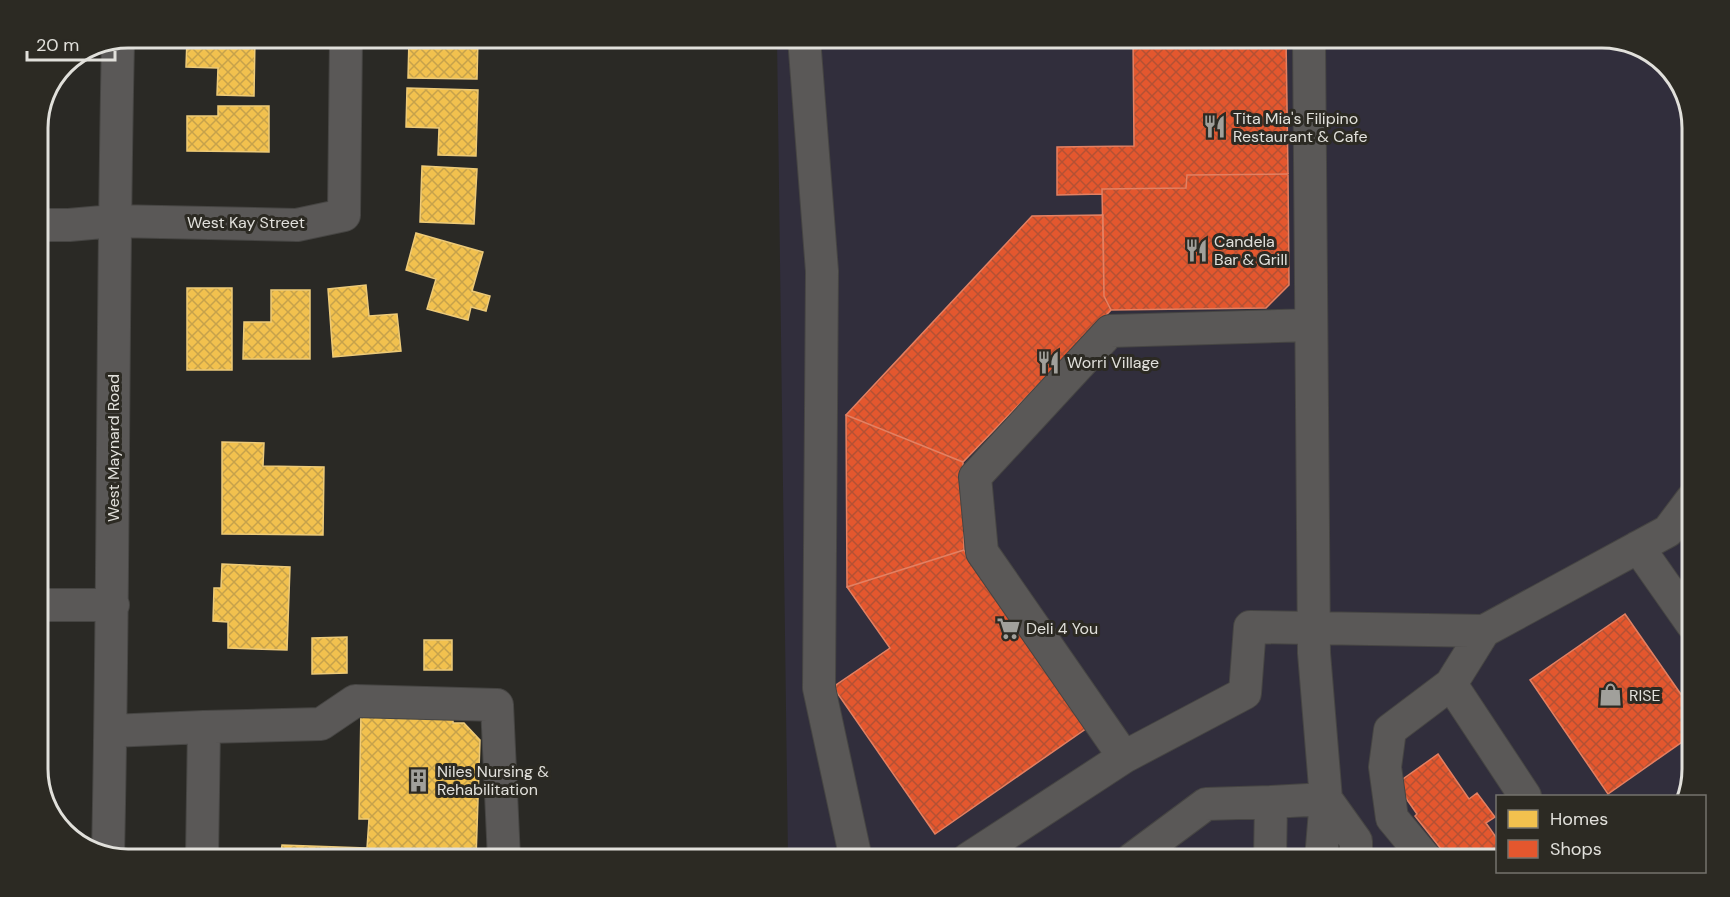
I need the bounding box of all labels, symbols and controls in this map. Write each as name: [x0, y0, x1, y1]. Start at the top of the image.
scale bar: [27, 24, 116, 62]
text: 20 m: [36, 33, 79, 57]
place label: Tita Mia's Filipino Restaurant & Cafe: [1233, 108, 1368, 147]
restaurant icon: Tita Mia's Filipino Restaurant & Cafe: [1202, 114, 1228, 140]
street label: West Kay Street: [187, 212, 305, 233]
place label: Candela Bar & Grill: [1214, 231, 1288, 270]
restaurant icon: Candela Bar & Grill: [1183, 237, 1209, 263]
restaurant icon: Worri Village: [1036, 349, 1062, 375]
place label: Worri Village: [1067, 352, 1159, 373]
street label: West Maynard Road: [103, 374, 124, 522]
supermarket icon: Deli 4 You: [995, 615, 1021, 641]
place label: Deli 4 You: [1026, 618, 1098, 639]
shop icon: RISE: [1598, 682, 1624, 708]
place label: RISE: [1629, 685, 1661, 706]
place label: Niles Nursing & Rehabilitation: [437, 761, 549, 800]
building icon: Niles Nursing & Rehabilitation: [406, 767, 432, 793]
legend: [1496, 795, 1706, 873]
text: Homes: [1550, 807, 1608, 831]
text: Shops: [1550, 837, 1602, 861]

